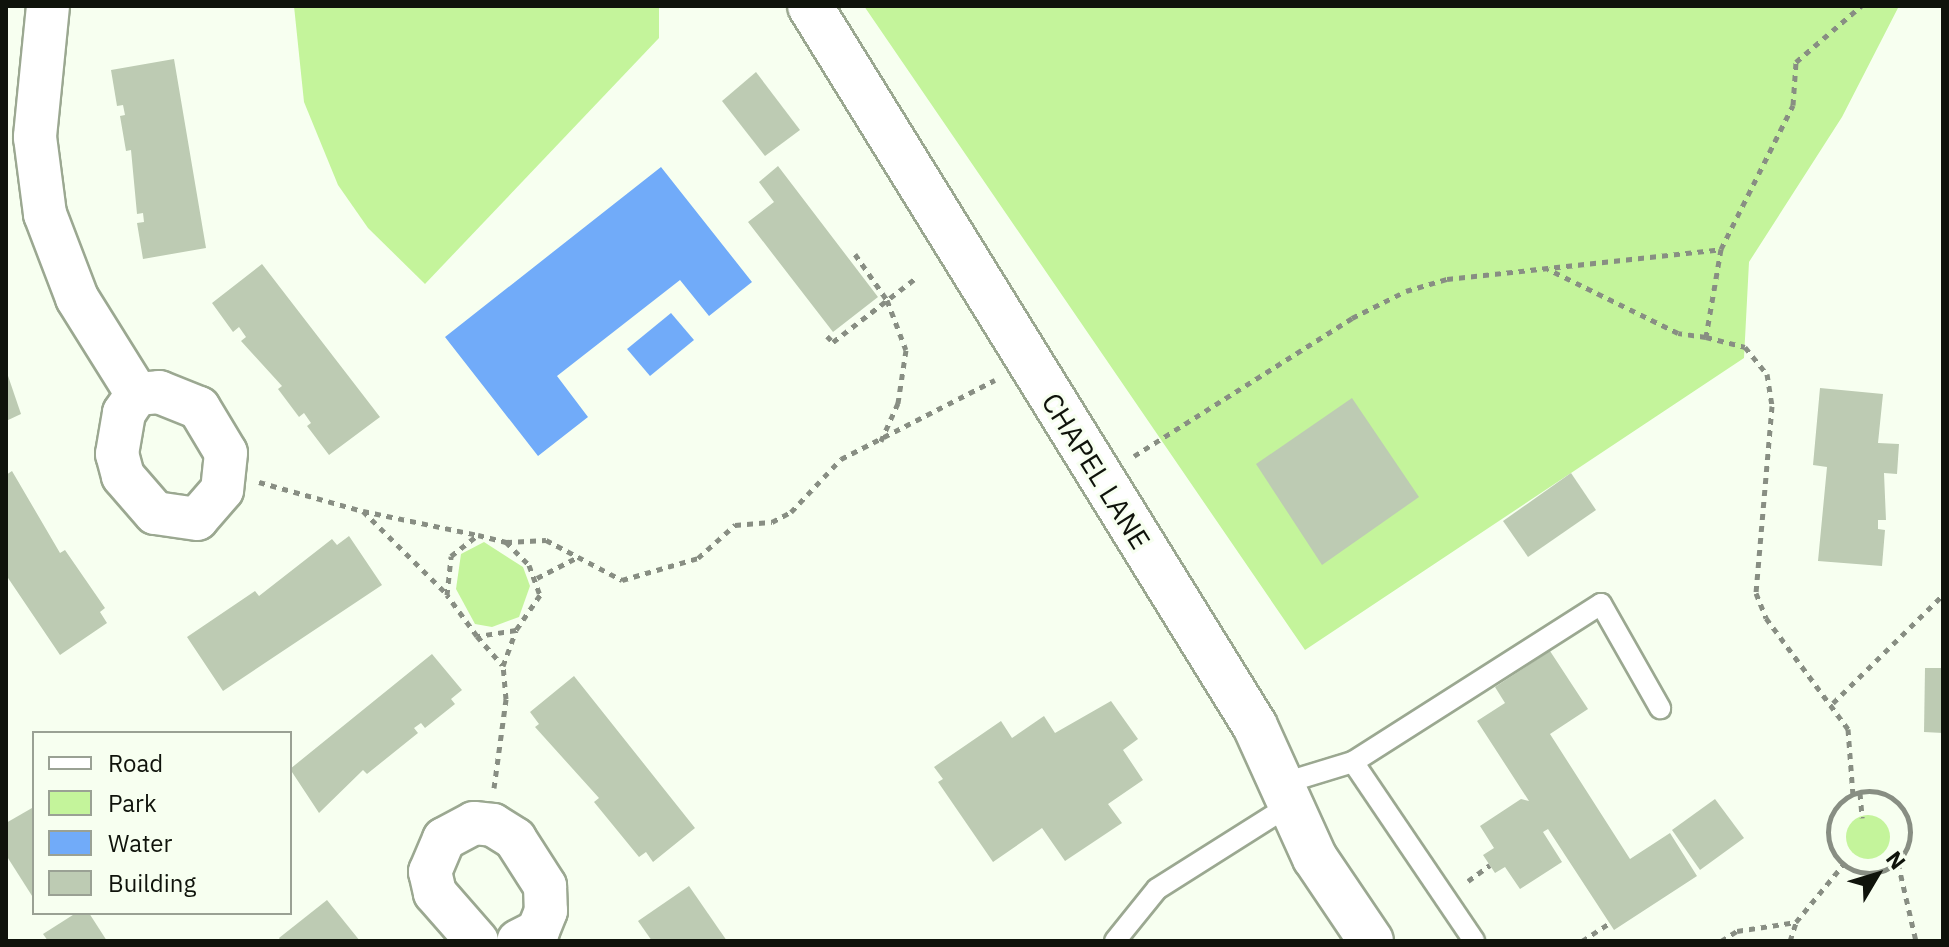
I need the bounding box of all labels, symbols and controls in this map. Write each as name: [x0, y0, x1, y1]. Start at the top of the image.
street label: CHAPEL LANE: [1035, 387, 1157, 555]
legend: [32, 731, 292, 915]
text: Road: [108, 747, 163, 779]
text: Park: [108, 787, 157, 819]
text: Water: [108, 827, 172, 859]
north arrow: [1837, 835, 1917, 915]
text: N: [1880, 845, 1913, 875]
text: Building: [108, 867, 196, 899]

